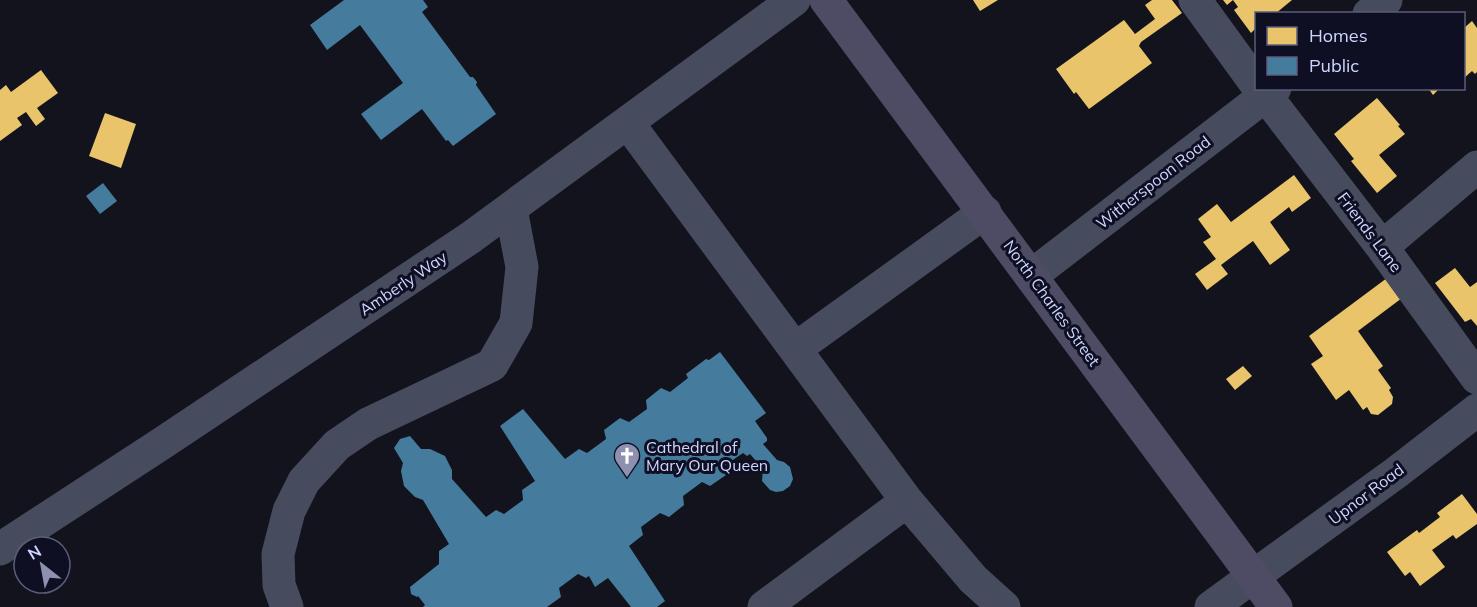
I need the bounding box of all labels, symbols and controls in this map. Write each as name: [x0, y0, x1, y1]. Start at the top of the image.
legend: [1255, 12, 1465, 90]
text: Homes: [1309, 24, 1368, 47]
text: Public: [1309, 54, 1359, 77]
street label: Witherspoon Road: [1092, 131, 1214, 233]
street label: Friends Lane: [1334, 188, 1406, 276]
street label: North Charles Street: [1000, 236, 1105, 370]
street label: Amberly Way: [355, 246, 451, 320]
place label: Cathedral of Mary Our Queen: [646, 437, 768, 475]
church icon: Cathedral of Mary Our Queen: [612, 441, 642, 479]
street label: Upnor Road: [1324, 459, 1408, 529]
north arrow: [12, 535, 72, 595]
text: N: [24, 540, 45, 564]

